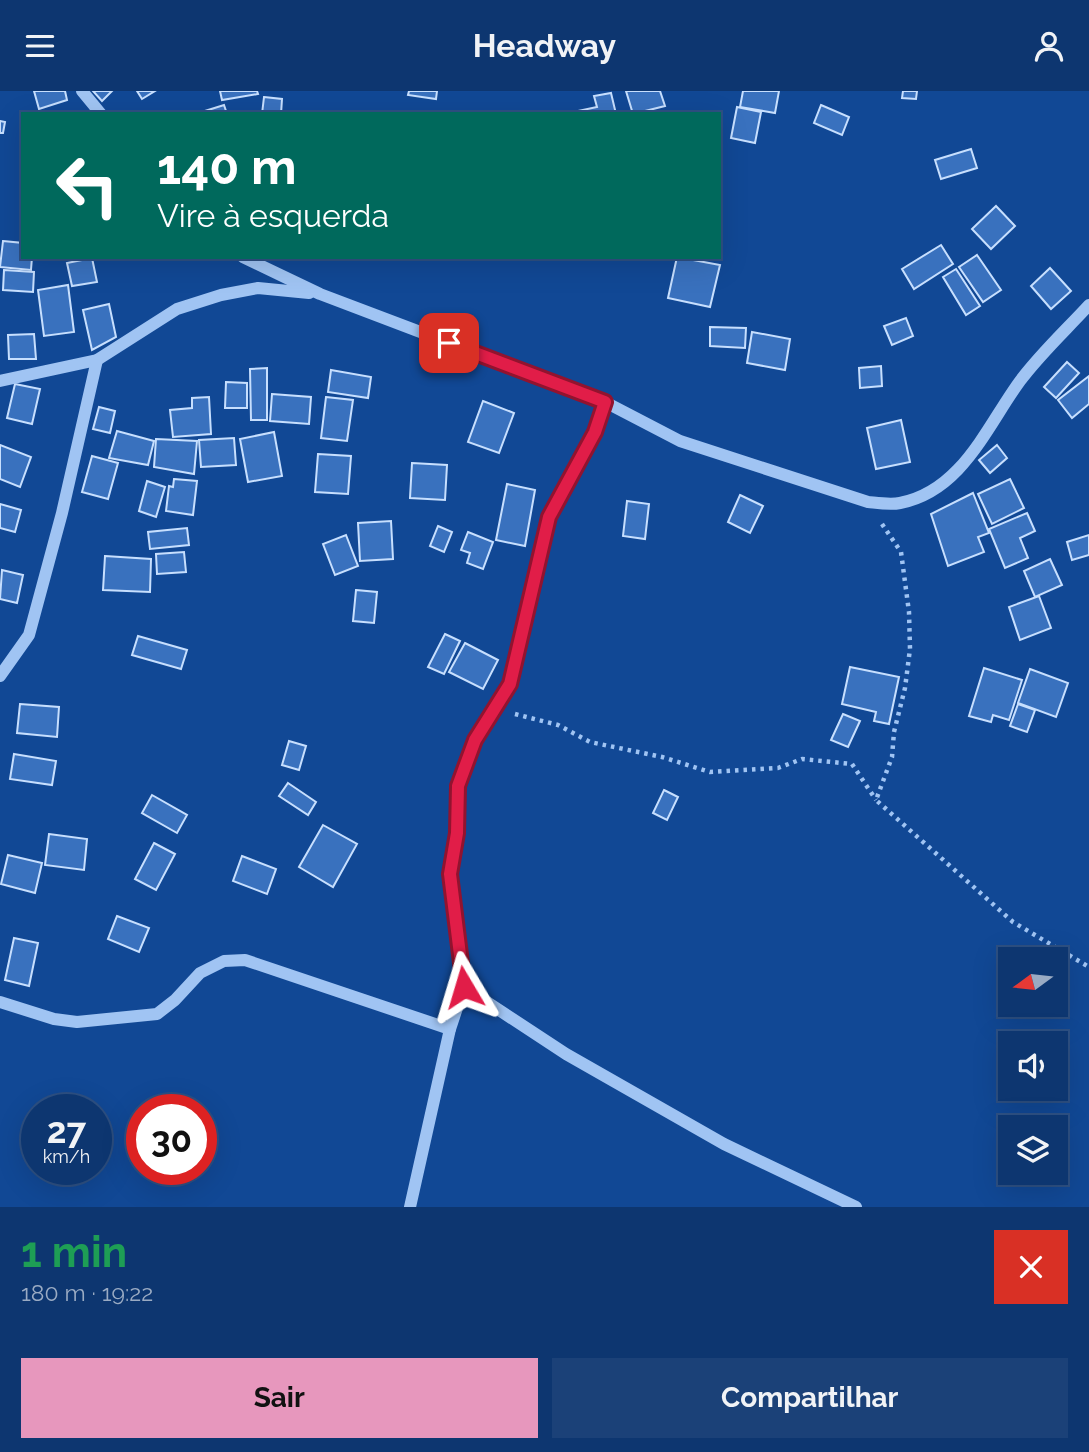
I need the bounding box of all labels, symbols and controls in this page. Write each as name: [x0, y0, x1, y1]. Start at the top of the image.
icon: menu: [21, 27, 59, 65]
text: Headway: [473, 27, 616, 64]
icon: person: [1030, 27, 1068, 65]
text: 140 m: [157, 138, 297, 195]
icon: left: [42, 140, 133, 231]
text: Vire à esquerda: [157, 197, 389, 234]
pin: [419, 313, 479, 373]
icon: arrive: [430, 324, 468, 362]
north arrow: [998, 947, 1068, 1017]
map controls: [998, 947, 1068, 1185]
position arrow: [427, 950, 501, 1024]
button: sound: [998, 1031, 1068, 1101]
speed limit sign: 30: [126, 1094, 217, 1185]
text: 27: [47, 1110, 86, 1151]
button: layers: [998, 1115, 1068, 1185]
text: km/h: [43, 1146, 90, 1167]
text: 1 min: [21, 1228, 127, 1277]
button: close: [994, 1230, 1068, 1304]
text: 180 m · 19:22: [21, 1279, 153, 1306]
button: Sair: [21, 1358, 538, 1438]
button: Compartilhar: [552, 1358, 1068, 1438]

